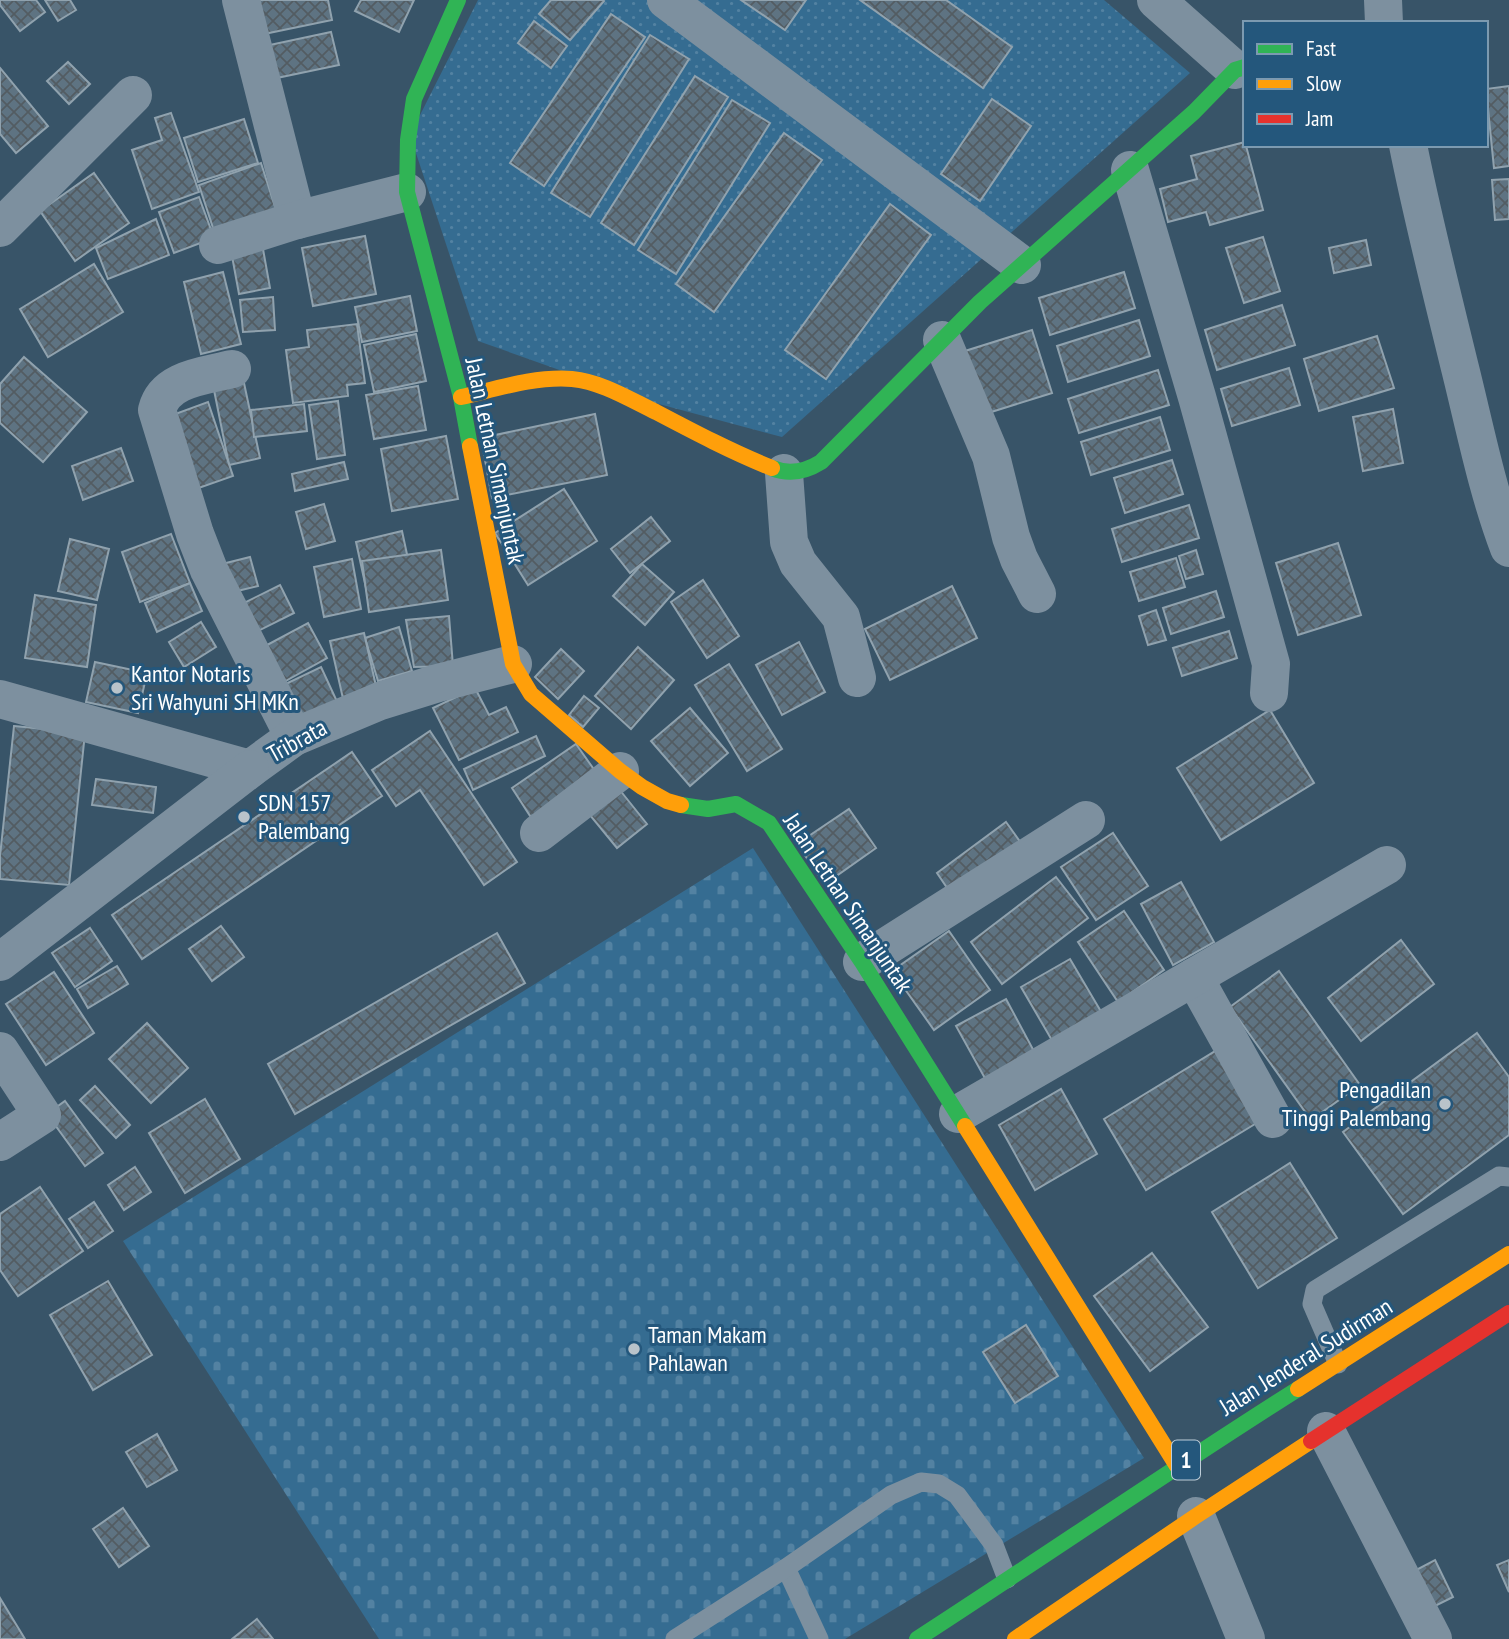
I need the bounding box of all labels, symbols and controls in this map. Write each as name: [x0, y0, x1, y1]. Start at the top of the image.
legend: [1243, 21, 1488, 147]
text: Fast: [1306, 35, 1336, 62]
text: Slow: [1306, 70, 1342, 97]
text: Jam: [1305, 105, 1333, 132]
street label: Jalan Letnan Simanjuntak: [458, 354, 533, 568]
place label: Kantor Notaris Sri Wahyuni SH MKn: [131, 658, 299, 717]
marker: Kantor Notaris Sri Wahyuni SH MKn: [109, 680, 125, 696]
street label: Tribrata: [262, 712, 332, 769]
place label: SDN 157 Palembang: [258, 787, 350, 846]
street label: Jalan Letnan Simanjuntak: [776, 806, 920, 999]
marker: SDN 157 Palembang: [236, 809, 252, 825]
place label: Pengadilan Tinggi Palembang: [1282, 1074, 1431, 1133]
marker: Pengadilan Tinggi Palembang: [1437, 1096, 1453, 1112]
street label: Jalan Jenderal Sudirman: [1213, 1291, 1398, 1423]
place label: Taman Makam Pahlawan: [648, 1319, 767, 1378]
marker: Taman Makam Pahlawan: [626, 1341, 642, 1357]
road number: 1: [1172, 1441, 1200, 1480]

